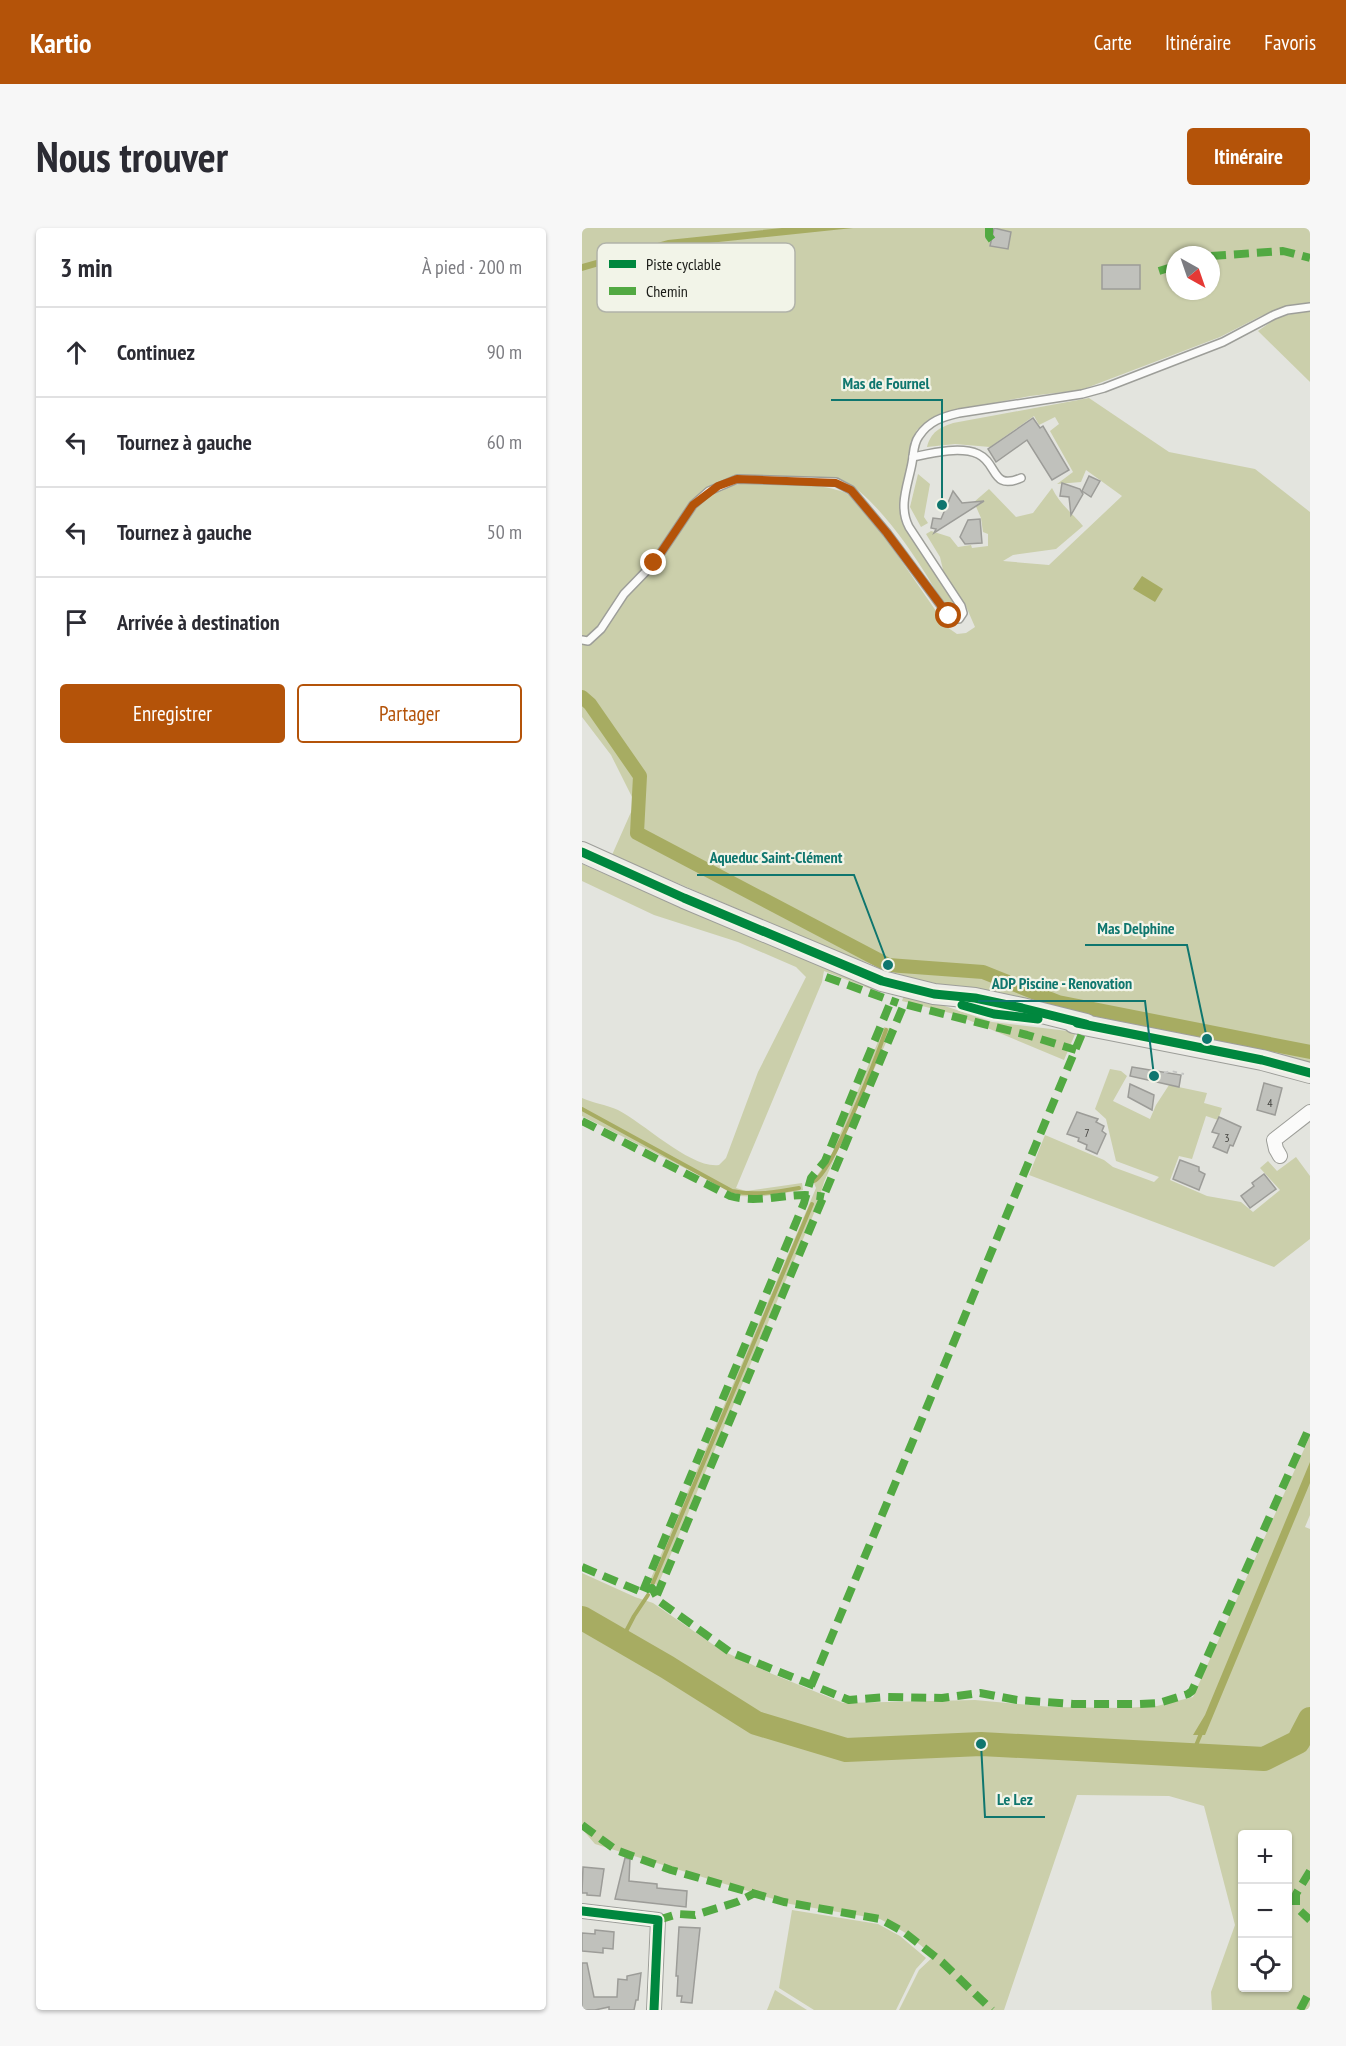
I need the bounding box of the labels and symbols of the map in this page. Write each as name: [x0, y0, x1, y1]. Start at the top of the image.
legend: [597, 243, 795, 312]
north arrow: [1166, 246, 1220, 300]
text: Piste cyclable: [646, 254, 721, 274]
text: Chemin: [646, 281, 688, 301]
callout: Mas de Fournel: [831, 366, 942, 400]
text: Mas de Fournel: [843, 373, 930, 393]
route end: [640, 549, 666, 575]
route start: [935, 602, 961, 628]
callout: Aqueduc Saint-Clément: [697, 841, 854, 875]
text: Aqueduc Saint-Clément: [709, 847, 843, 867]
callout: Mas Delphine: [1085, 911, 1187, 945]
text: Mas Delphine: [1097, 918, 1175, 938]
callout: ADP Piscine - Renovation: [978, 967, 1145, 1001]
text: ADP Piscine - Renovation: [991, 973, 1132, 993]
house number: 4: [1267, 1095, 1273, 1110]
house number: 7: [1084, 1125, 1090, 1140]
house number: 3: [1224, 1130, 1230, 1145]
callout: Le Lez: [985, 1783, 1045, 1817]
text: Le Lez: [997, 1789, 1033, 1809]

